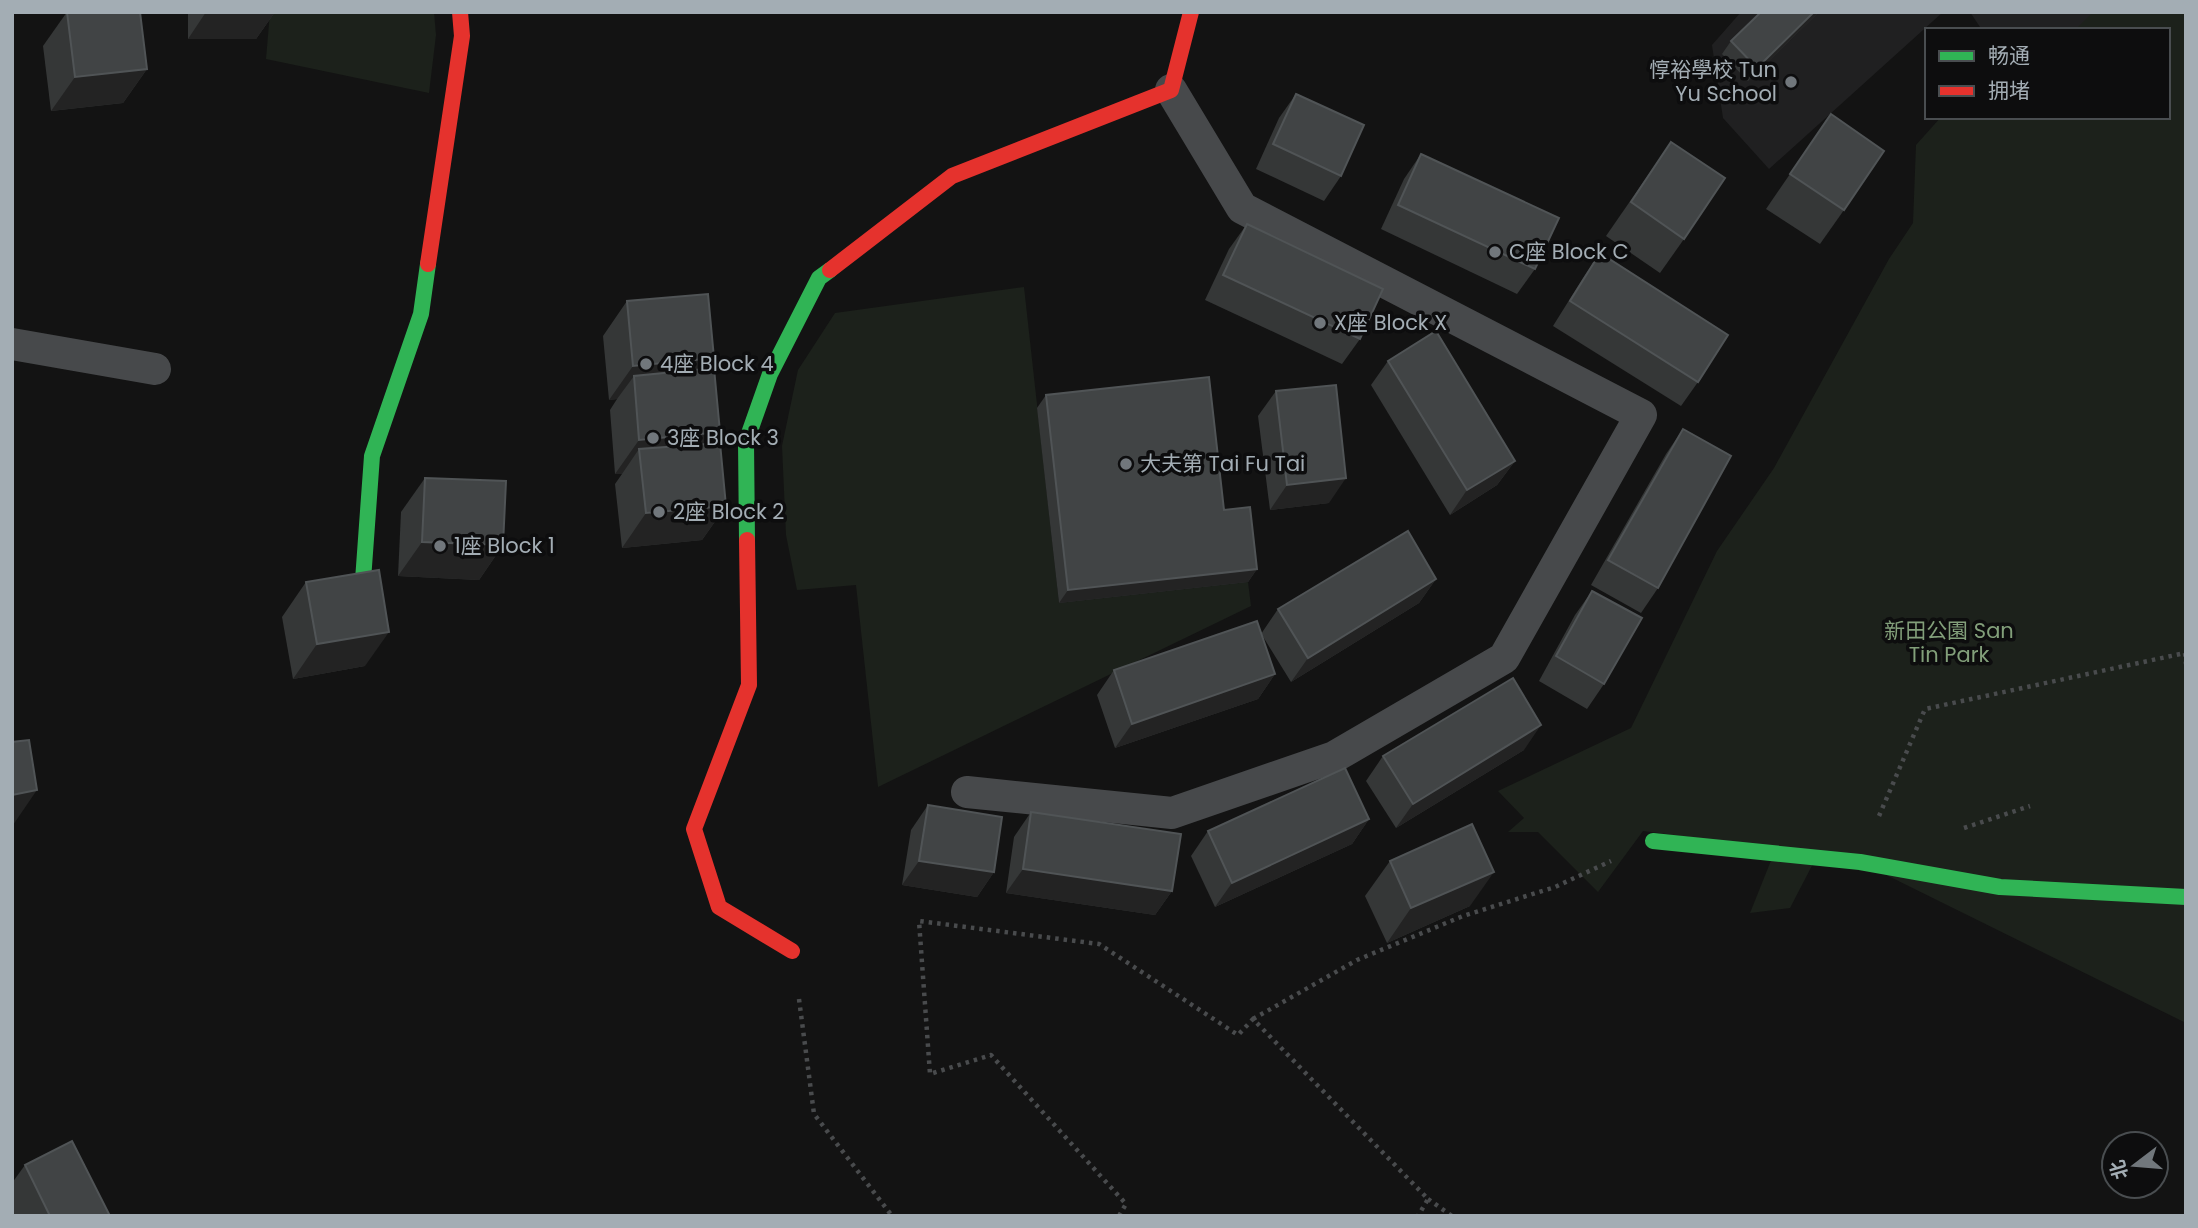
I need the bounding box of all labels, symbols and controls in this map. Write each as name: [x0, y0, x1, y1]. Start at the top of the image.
legend: [1925, 28, 2170, 119]
text: 畅通: [1988, 41, 2030, 70]
place label: 惇裕學校 Tun Yu School: [1649, 55, 1777, 108]
marker: 惇裕學校 Tun Yu School: [1783, 74, 1799, 90]
text: 拥堵: [1988, 76, 2030, 105]
place label: C座 Block C: [1509, 237, 1629, 266]
marker: C座 Block C: [1487, 244, 1503, 260]
place label: X座 Block X: [1334, 308, 1447, 337]
marker: X座 Block X: [1312, 315, 1328, 331]
place label: 4座 Block 4: [660, 349, 774, 378]
marker: 4座 Block 4: [638, 356, 654, 372]
place label: 3座 Block 3: [667, 423, 779, 452]
marker: 3座 Block 3: [645, 430, 661, 446]
place label: 大夫第 Tai Fu Tai: [1140, 449, 1305, 478]
marker: 大夫第 Tai Fu Tai: [1118, 456, 1134, 472]
place label: 2座 Block 2: [673, 497, 784, 526]
marker: 2座 Block 2: [651, 504, 667, 520]
place label: 1座 Block 1: [454, 531, 555, 560]
marker: 1座 Block 1: [432, 538, 448, 554]
park label: 新田公園 San Tin Park: [1884, 616, 2014, 669]
north arrow: [2100, 1130, 2170, 1200]
text: 北: [2104, 1157, 2135, 1182]

